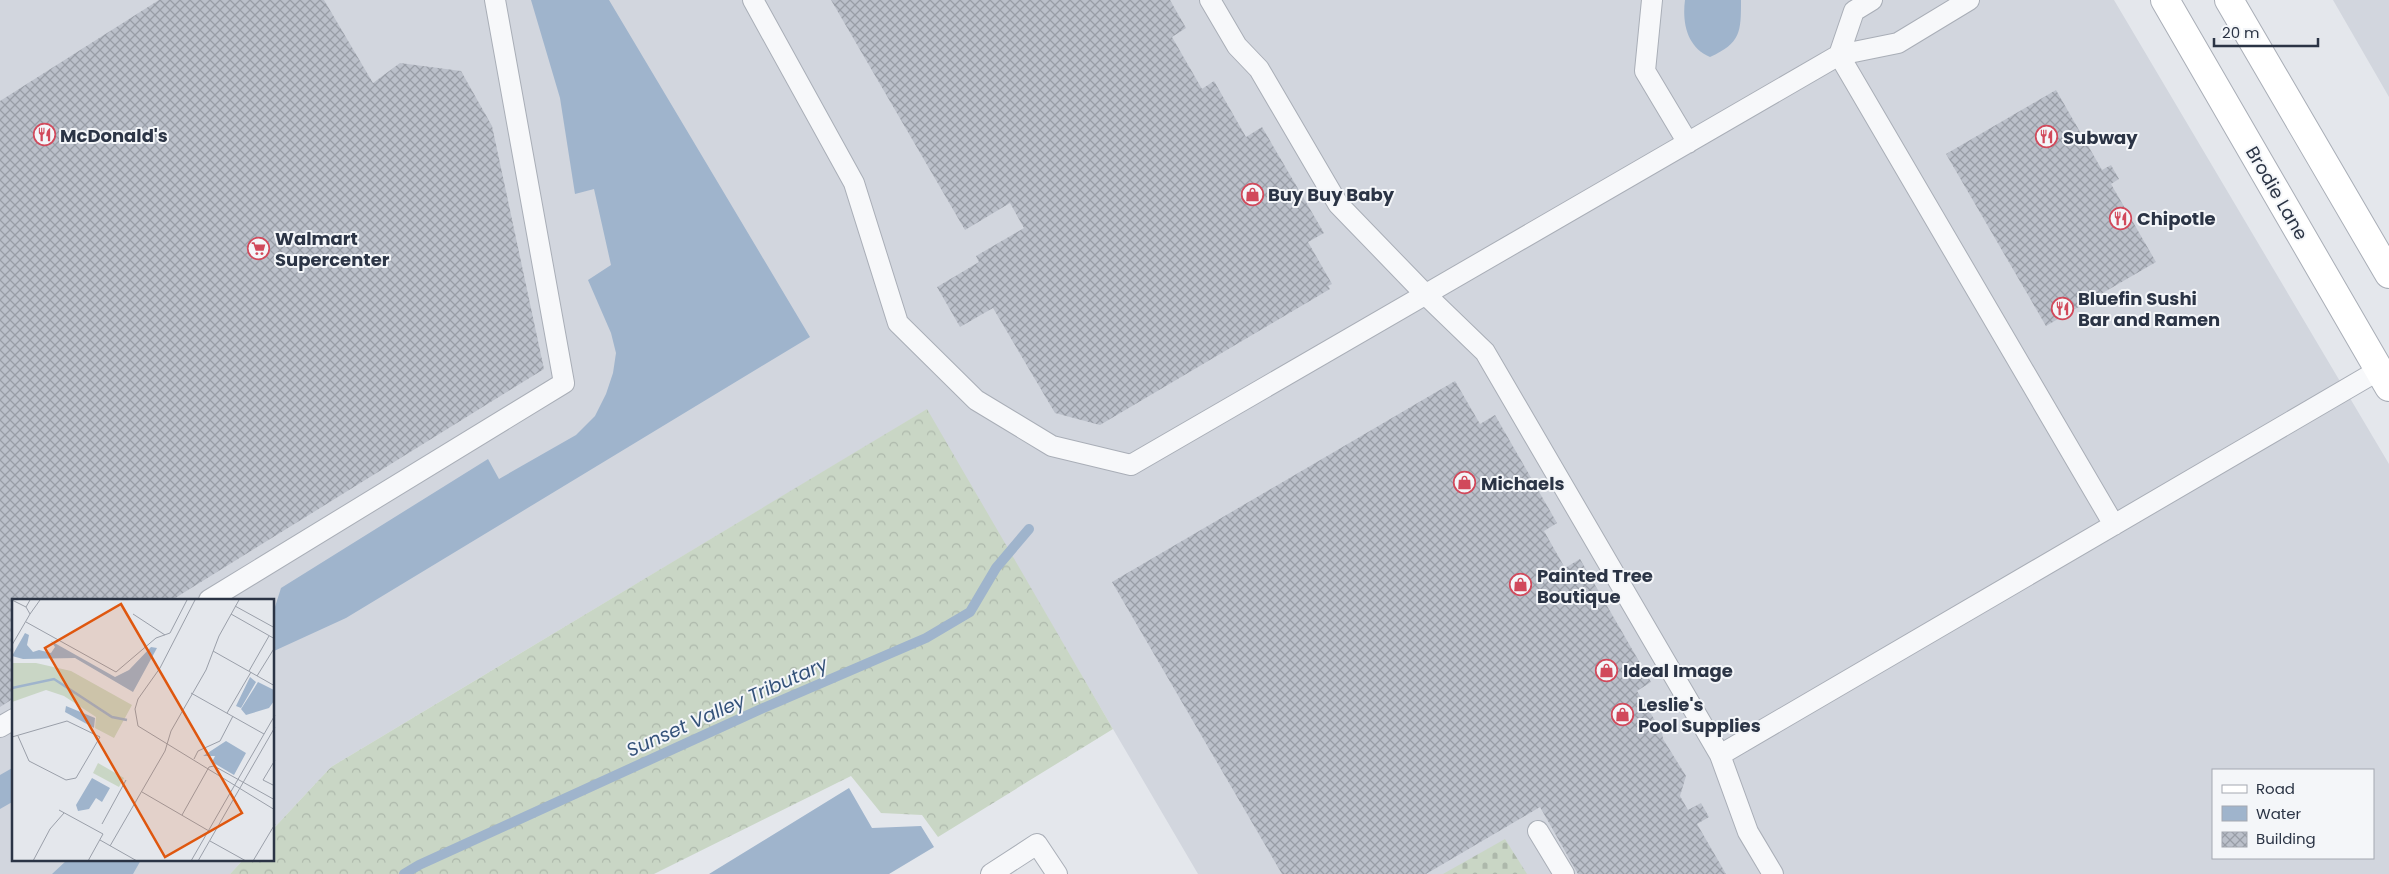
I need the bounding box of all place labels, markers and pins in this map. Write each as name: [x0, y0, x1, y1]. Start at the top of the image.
restaurant icon: McDonald's: [32, 123, 56, 147]
place label: McDonald's: [60, 123, 168, 148]
restaurant icon: Subway: [2035, 125, 2059, 149]
place label: Subway: [2063, 125, 2138, 150]
shop icon: Buy Buy Baby: [1240, 182, 1264, 206]
place label: Buy Buy Baby: [1268, 182, 1395, 207]
restaurant icon: Chipotle: [2109, 206, 2133, 230]
place label: Chipotle: [2137, 206, 2216, 231]
place label: Walmart Supercenter: [275, 226, 390, 272]
supermarket icon: Walmart Supercenter: [247, 236, 271, 260]
place label: Bluefin Sushi Bar and Ramen: [2078, 286, 2220, 332]
restaurant icon: Bluefin Sushi Bar and Ramen: [2050, 296, 2074, 320]
shop icon: Michaels: [1453, 471, 1477, 495]
place label: Michaels: [1481, 471, 1565, 496]
place label: Painted Tree Boutique: [1537, 563, 1653, 609]
shop icon: Painted Tree Boutique: [1509, 573, 1533, 597]
shop icon: Ideal Image: [1595, 658, 1619, 682]
place label: Ideal Image: [1623, 658, 1733, 683]
place label: Leslie's Pool Supplies: [1638, 692, 1761, 738]
shop icon: Leslie's Pool Supplies: [1610, 702, 1634, 726]

